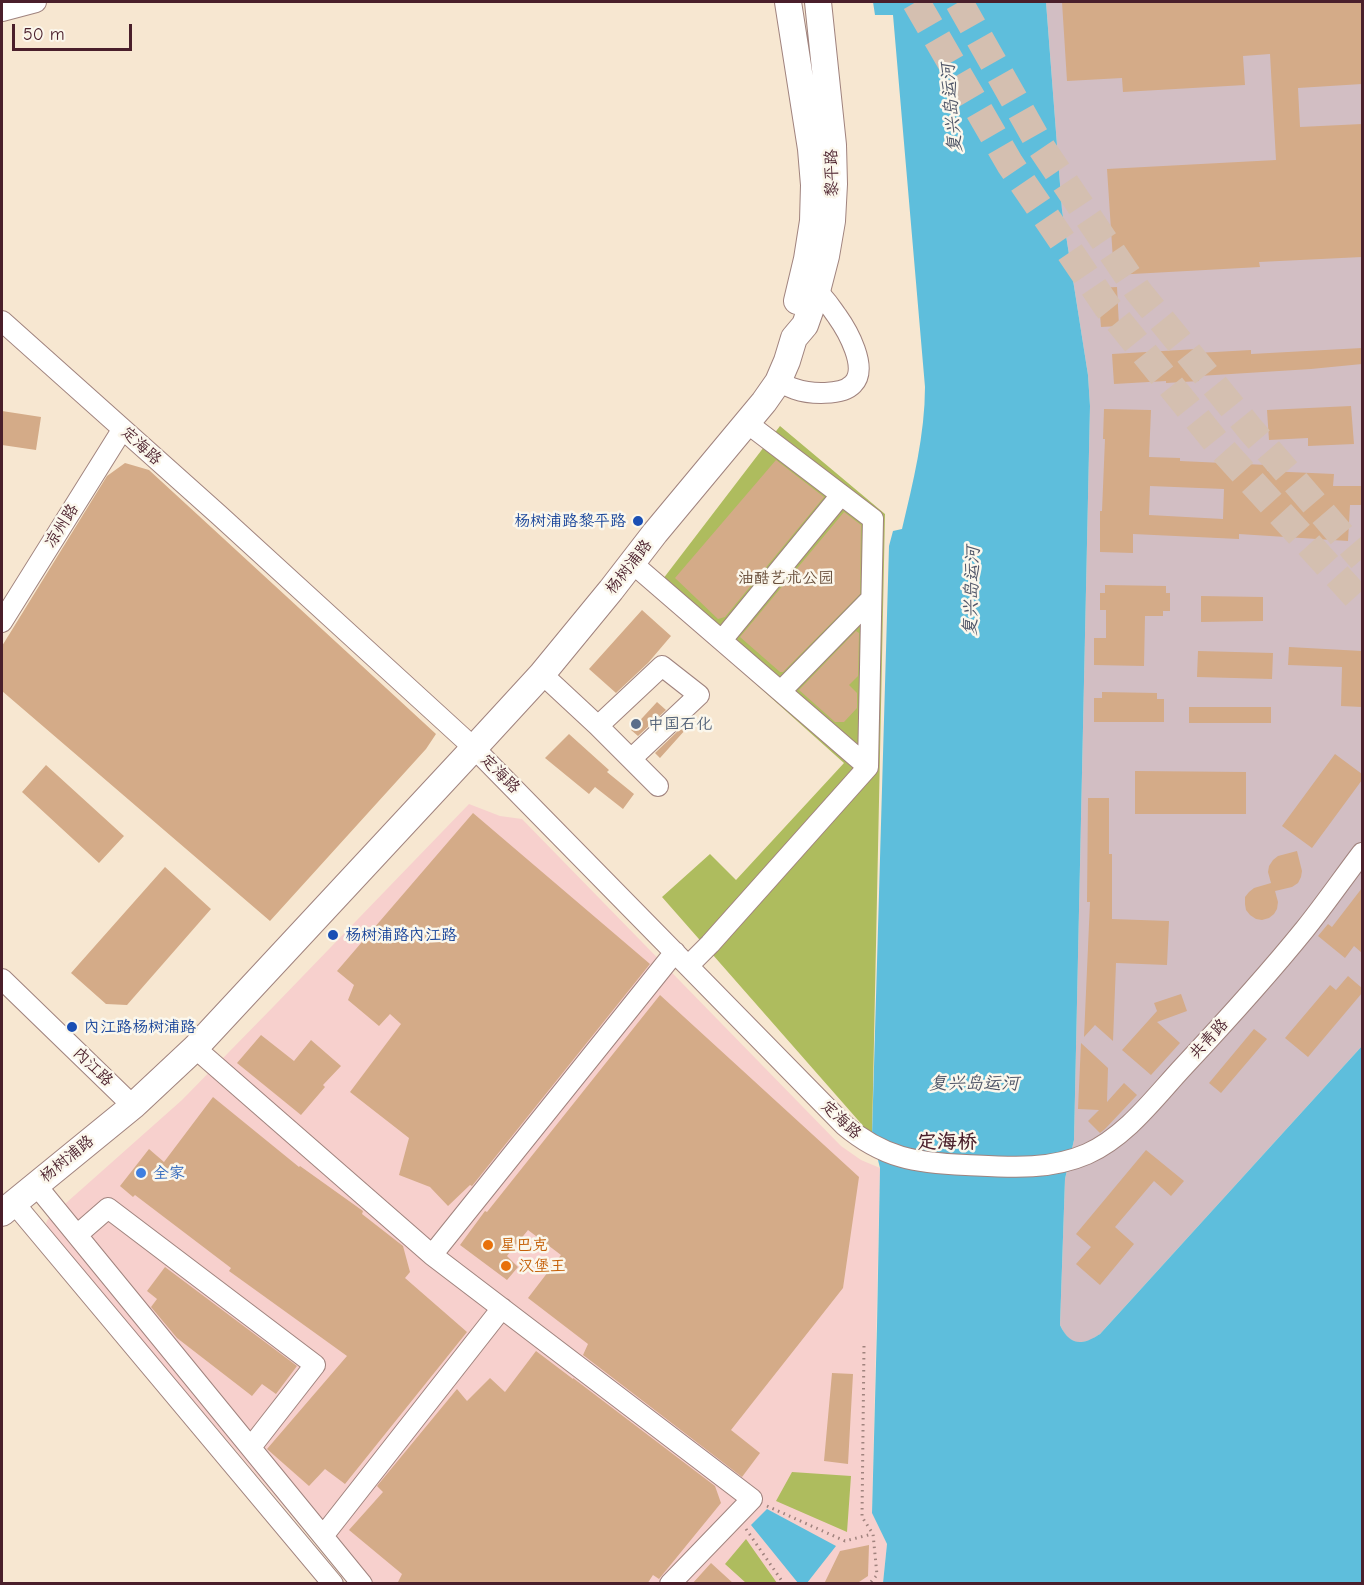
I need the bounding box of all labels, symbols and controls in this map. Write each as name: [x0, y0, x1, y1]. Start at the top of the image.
scale bar: [15, 12, 135, 50]
text: 50 m: [23, 24, 65, 45]
water label: 复兴岛运河: [937, 62, 967, 154]
street label: 黎平路: [822, 149, 842, 197]
street label: 定海路: [117, 423, 165, 469]
street label: 凉州路: [41, 501, 83, 551]
place label: 杨树浦路黎平路: [514, 511, 626, 531]
marker: 杨树浦路黎平路: [631, 514, 645, 528]
street label: 杨树浦路: [602, 536, 656, 598]
water label: 复兴岛运河: [960, 546, 984, 636]
park label: 油酷艺术公园: [738, 568, 834, 588]
place label: 中国石化: [648, 714, 712, 734]
marker: 中国石化: [629, 717, 643, 731]
street label: 定海路: [476, 750, 524, 798]
place label: 杨树浦路内江路: [345, 925, 457, 945]
marker: 杨树浦路内江路: [326, 928, 340, 942]
street label: 共青路: [1186, 1015, 1232, 1063]
place label: 内江路杨树浦路: [84, 1017, 196, 1037]
marker: 内江路杨树浦路: [65, 1020, 79, 1034]
street label: 内江路: [69, 1043, 117, 1091]
water label: 复兴岛运河: [929, 1073, 1019, 1095]
street label: 定海路: [817, 1097, 865, 1143]
district label: 定海桥: [917, 1130, 977, 1154]
street label: 杨树浦路: [36, 1131, 98, 1187]
place label: 全家: [153, 1163, 185, 1183]
marker: 全家: [134, 1166, 148, 1180]
place label: 星巴克: [500, 1235, 548, 1255]
marker: 星巴克: [481, 1238, 495, 1252]
place label: 汉堡王: [518, 1256, 566, 1276]
marker: 汉堡王: [499, 1259, 513, 1273]

